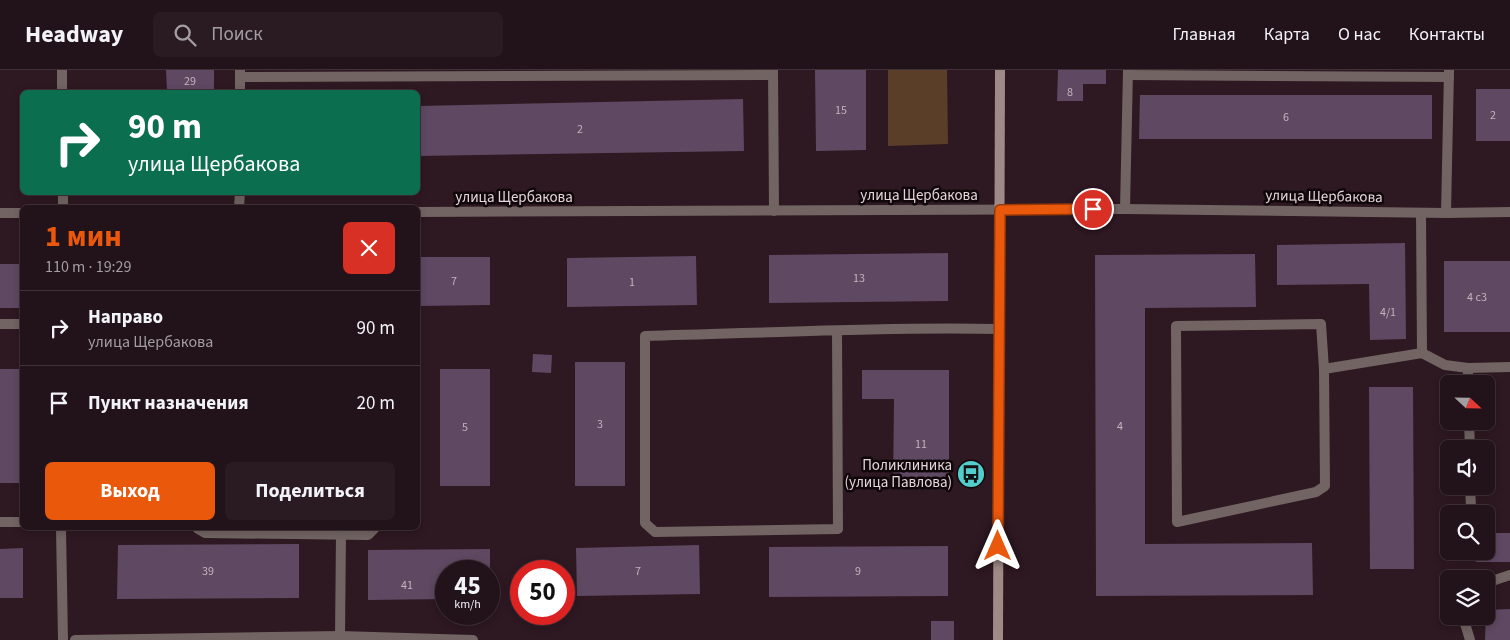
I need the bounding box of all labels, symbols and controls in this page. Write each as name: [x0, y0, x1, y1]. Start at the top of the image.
search box: [153, 12, 503, 57]
text: Headway: [25, 17, 123, 52]
icon: search: [171, 21, 199, 49]
text: Поиск: [211, 21, 263, 48]
text: Главная: [1173, 22, 1236, 47]
text: Карта: [1264, 22, 1310, 47]
text: О нас: [1338, 22, 1381, 47]
text: Контакты: [1409, 22, 1485, 47]
house number: 29: [184, 73, 196, 90]
house number: 8: [1067, 84, 1073, 101]
text: 90 m: [128, 102, 202, 152]
house number: 15: [835, 102, 847, 119]
house number: 2: [1490, 107, 1496, 124]
house number: 6: [1283, 109, 1289, 126]
icon: right: [45, 110, 110, 175]
house number: 2: [577, 121, 583, 138]
text: улица Щербакова: [128, 148, 300, 180]
street label: улица Щербакова: [860, 185, 978, 206]
street label: улица Щербакова: [1265, 185, 1383, 208]
street label: улица Щербакова: [455, 187, 573, 208]
pin: [1072, 188, 1114, 230]
icon: arrive: [1079, 195, 1107, 223]
text: 1 мин: [45, 215, 122, 258]
button: close: [343, 222, 395, 274]
text: 110 m · 19:29: [45, 256, 132, 278]
house number: 13: [853, 270, 865, 287]
house number: 7: [451, 273, 457, 290]
house number: 1: [629, 274, 635, 291]
house number: 4 с3: [1467, 289, 1487, 306]
text: Направо: [88, 304, 163, 331]
house number: 4/1: [1380, 304, 1396, 321]
icon: right: [45, 314, 73, 342]
text: 90 m: [357, 315, 395, 342]
text: улица Щербакова: [88, 331, 213, 353]
north arrow: [1440, 375, 1495, 430]
map controls: [1440, 375, 1495, 625]
icon: arrive: [45, 389, 73, 417]
text: Пункт назначения: [88, 390, 249, 417]
text: 20 m: [357, 390, 395, 417]
house number: 3: [597, 416, 603, 433]
house number: 4: [1117, 418, 1123, 435]
house number: 5: [462, 419, 468, 436]
house number: 11: [915, 436, 927, 453]
button: sound: [1440, 440, 1495, 495]
place label: Поликлиника (улица Павлова): [844, 455, 952, 493]
bus stop icon: Поликлиника (улица Павлова): [956, 459, 986, 489]
button: Выход: [45, 462, 215, 520]
button: Поделиться: [225, 462, 395, 520]
button: search: [1440, 505, 1495, 560]
position arrow: [971, 519, 1023, 571]
speed limit sign: 50: [510, 560, 575, 625]
house number: 39: [202, 563, 214, 580]
house number: 7: [635, 563, 641, 580]
house number: 9: [855, 563, 861, 580]
text: 45: [454, 568, 481, 604]
button: layers: [1440, 570, 1495, 625]
house number: 41: [401, 577, 413, 594]
text: km/h: [454, 596, 481, 613]

